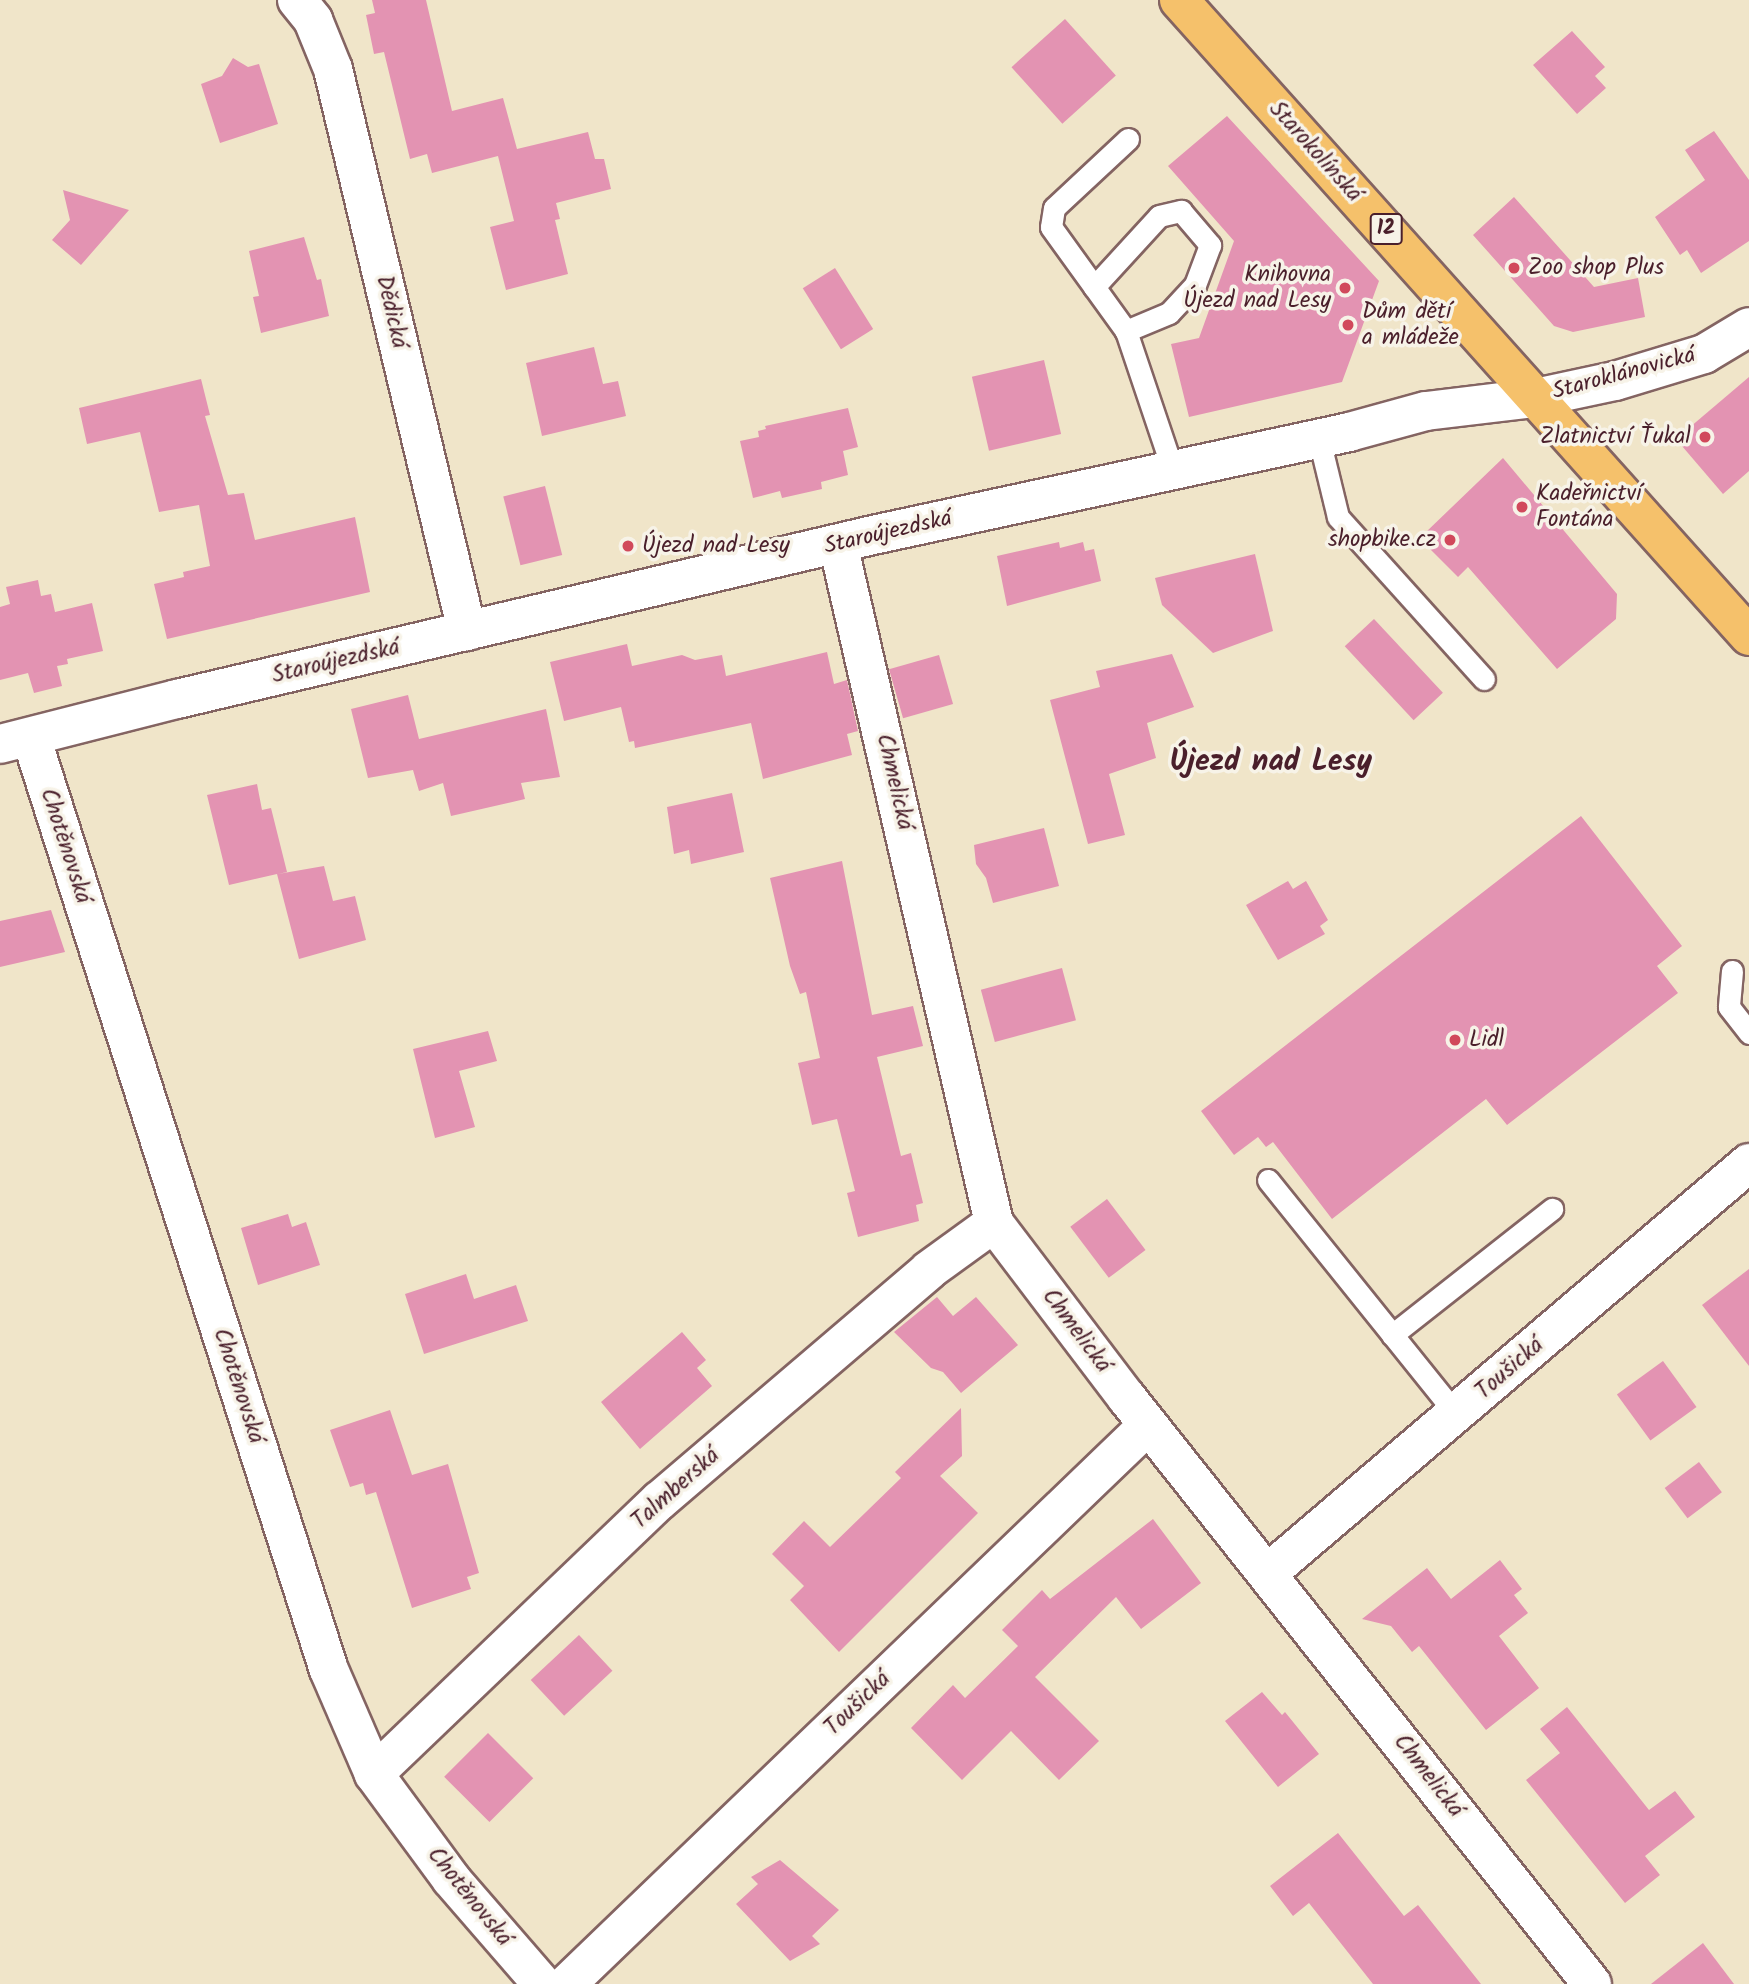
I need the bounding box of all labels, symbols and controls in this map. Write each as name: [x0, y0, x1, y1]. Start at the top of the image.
street label: Starokolínská: [1263, 96, 1367, 208]
road number: 12: [1368, 212, 1404, 246]
place label: Zoo shop Plus: [1528, 254, 1664, 282]
marker: Zoo shop Plus: [1506, 260, 1522, 276]
place label: Knihovna Újezd nad Lesy: [1183, 261, 1331, 315]
street label: Dědická: [369, 273, 413, 351]
marker: Knihovna Újezd nad Lesy: [1337, 280, 1353, 296]
place label: Dům dětí a mládeže: [1362, 298, 1459, 352]
marker: Dům dětí a mládeže: [1340, 317, 1356, 333]
street label: Staroklánovická: [1549, 342, 1699, 406]
place label: Zlatnictví Ťukal: [1540, 423, 1691, 451]
marker: Zlatnictví Ťukal: [1697, 429, 1713, 445]
place label: Kadeřnictví Fontána: [1536, 480, 1642, 534]
marker: Kadeřnictví Fontána: [1514, 499, 1530, 515]
street label: Staroújezdská: [821, 505, 955, 561]
place label: shopbike.cz: [1328, 526, 1436, 554]
place label: Újezd nad Lesy: [642, 532, 790, 560]
marker: shopbike.cz: [1442, 532, 1458, 548]
marker: Újezd nad Lesy: [620, 538, 636, 554]
street label: Staroújezdská: [269, 634, 403, 690]
street label: Chmelická: [870, 731, 918, 833]
district label: Újezd nad Lesy: [1170, 744, 1372, 780]
street label: Chotěnovská: [33, 785, 97, 907]
place label: Lidl: [1469, 1026, 1504, 1054]
marker: Lidl: [1447, 1032, 1463, 1048]
street label: Chmelická: [1036, 1284, 1116, 1378]
street label: Chotěnovská: [206, 1325, 270, 1447]
street label: Toušická: [1470, 1332, 1550, 1406]
street label: Talmberská: [626, 1442, 726, 1536]
street label: Toušická: [819, 1666, 897, 1742]
street label: Chmelická: [1387, 1729, 1469, 1823]
street label: Chotěnovská: [421, 1842, 517, 1952]

